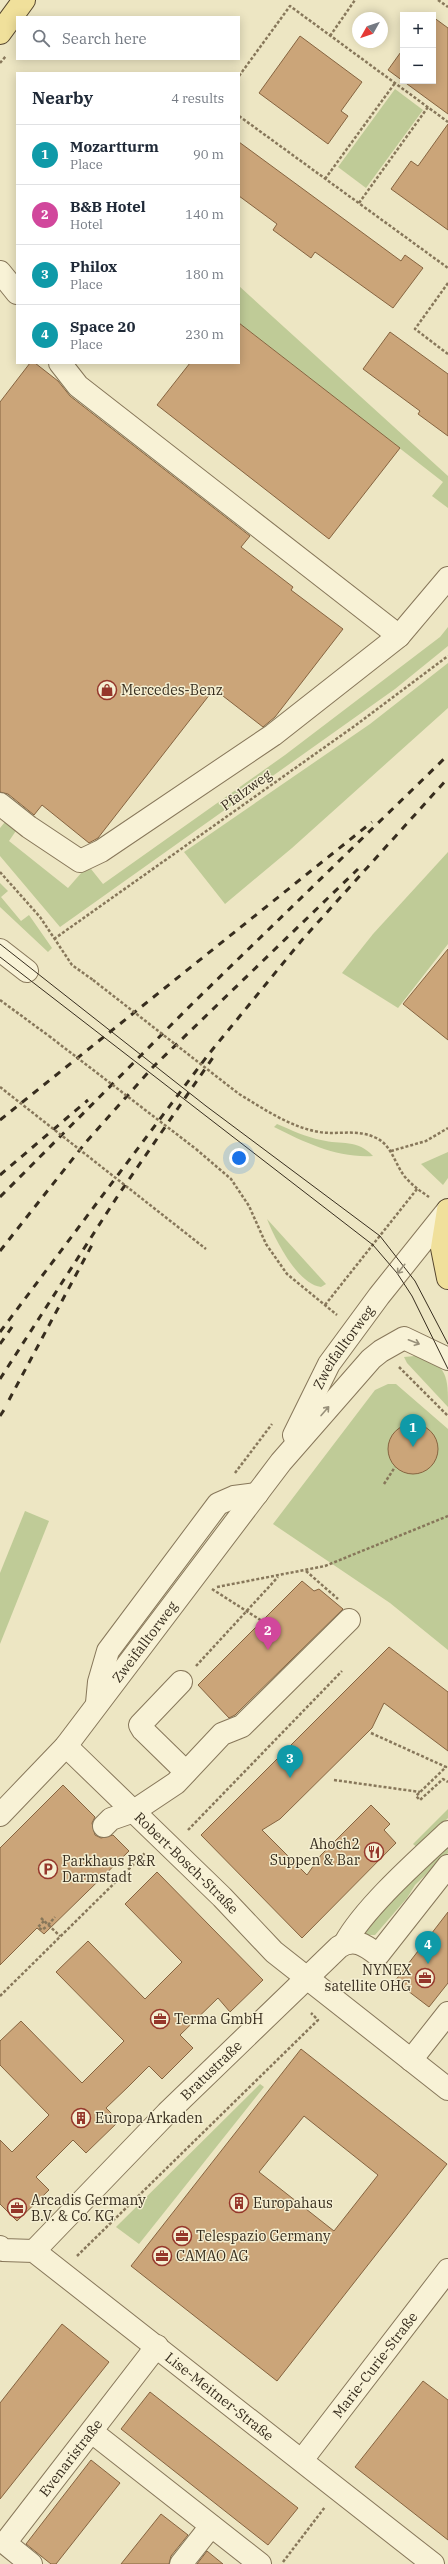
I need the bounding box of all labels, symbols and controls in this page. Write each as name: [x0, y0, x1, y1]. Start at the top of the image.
north arrow: [352, 12, 388, 48]
map controls: [400, 12, 436, 84]
button: +: [400, 12, 436, 48]
search box: [16, 16, 240, 60]
icon: search: [30, 27, 52, 49]
text: Search here: [62, 29, 147, 48]
button: −: [400, 48, 436, 84]
text: Nearby: [32, 87, 93, 109]
text: 4 results: [171, 90, 224, 107]
text: Mozartturm: [70, 137, 159, 156]
text: 1: [41, 146, 49, 163]
text: 90 m: [193, 146, 224, 163]
text: Place: [70, 156, 103, 173]
text: B&B Hotel: [70, 197, 146, 216]
text: 2: [41, 206, 49, 223]
text: 140 m: [185, 206, 224, 223]
text: Hotel: [70, 216, 103, 233]
text: Philox: [70, 257, 117, 276]
text: 3: [41, 266, 49, 283]
text: 180 m: [185, 266, 224, 283]
text: Place: [70, 276, 103, 293]
text: Space 20: [70, 317, 136, 336]
text: 4: [41, 326, 49, 343]
text: 230 m: [185, 326, 224, 343]
text: Place: [70, 336, 103, 353]
shop icon: Mercedes-Benz: [96, 679, 118, 701]
place label: Mercedes-Benz: [121, 681, 223, 699]
street label: Pfalzweg: [217, 765, 275, 814]
your location: [229, 1148, 249, 1168]
one-way arrow: [396, 1264, 405, 1275]
street label: Zweifalltorweg: [309, 1301, 378, 1392]
one-way arrow: [408, 1339, 420, 1346]
one-way arrow: [321, 1406, 330, 1417]
pin: 1: [400, 1414, 426, 1447]
street label: Zweifalltorweg: [108, 1597, 182, 1686]
pin: 2: [255, 1617, 281, 1650]
pin: 3: [277, 1745, 303, 1778]
street label: Robert-Bosch-Straße: [131, 1808, 242, 1918]
place label: Ahoch2 Suppen & Bar: [270, 1835, 361, 1869]
restaurant icon: Ahoch2 Suppen & Bar: [363, 1841, 385, 1863]
place label: Parkhaus P&R Darmstadt: [62, 1852, 156, 1886]
parking icon: Parkhaus P&R Darmstadt: [37, 1858, 59, 1880]
pin: 4: [415, 1931, 441, 1964]
place label: NYNEX satellite OHG: [325, 1961, 412, 1995]
office icon: NYNEX satellite OHG: [414, 1967, 436, 1989]
office icon: Terma GmbH: [149, 2008, 171, 2030]
place label: Terma GmbH: [174, 2010, 263, 2028]
street label: Bratustraße: [177, 2037, 246, 2104]
building icon: Europa Arkaden: [70, 2107, 92, 2129]
place label: Europa Arkaden: [95, 2109, 203, 2127]
place label: Arcadis Germany B.V. & Co. KG: [31, 2191, 146, 2225]
building icon: Europahaus: [228, 2192, 250, 2214]
place label: Europahaus: [253, 2194, 333, 2212]
office icon: Arcadis Germany B.V. & Co. KG: [6, 2197, 28, 2219]
office icon: Telespazio Germany: [171, 2225, 193, 2247]
place label: Telespazio Germany: [196, 2227, 331, 2245]
office icon: CAMAO AG: [151, 2245, 173, 2267]
place label: CAMAO AG: [176, 2247, 249, 2265]
street label: Marie-Curie-Straße: [329, 2308, 421, 2421]
street label: Lise-Meitner-Straße: [162, 2348, 277, 2445]
street label: Evenaristraße: [35, 2416, 106, 2500]

